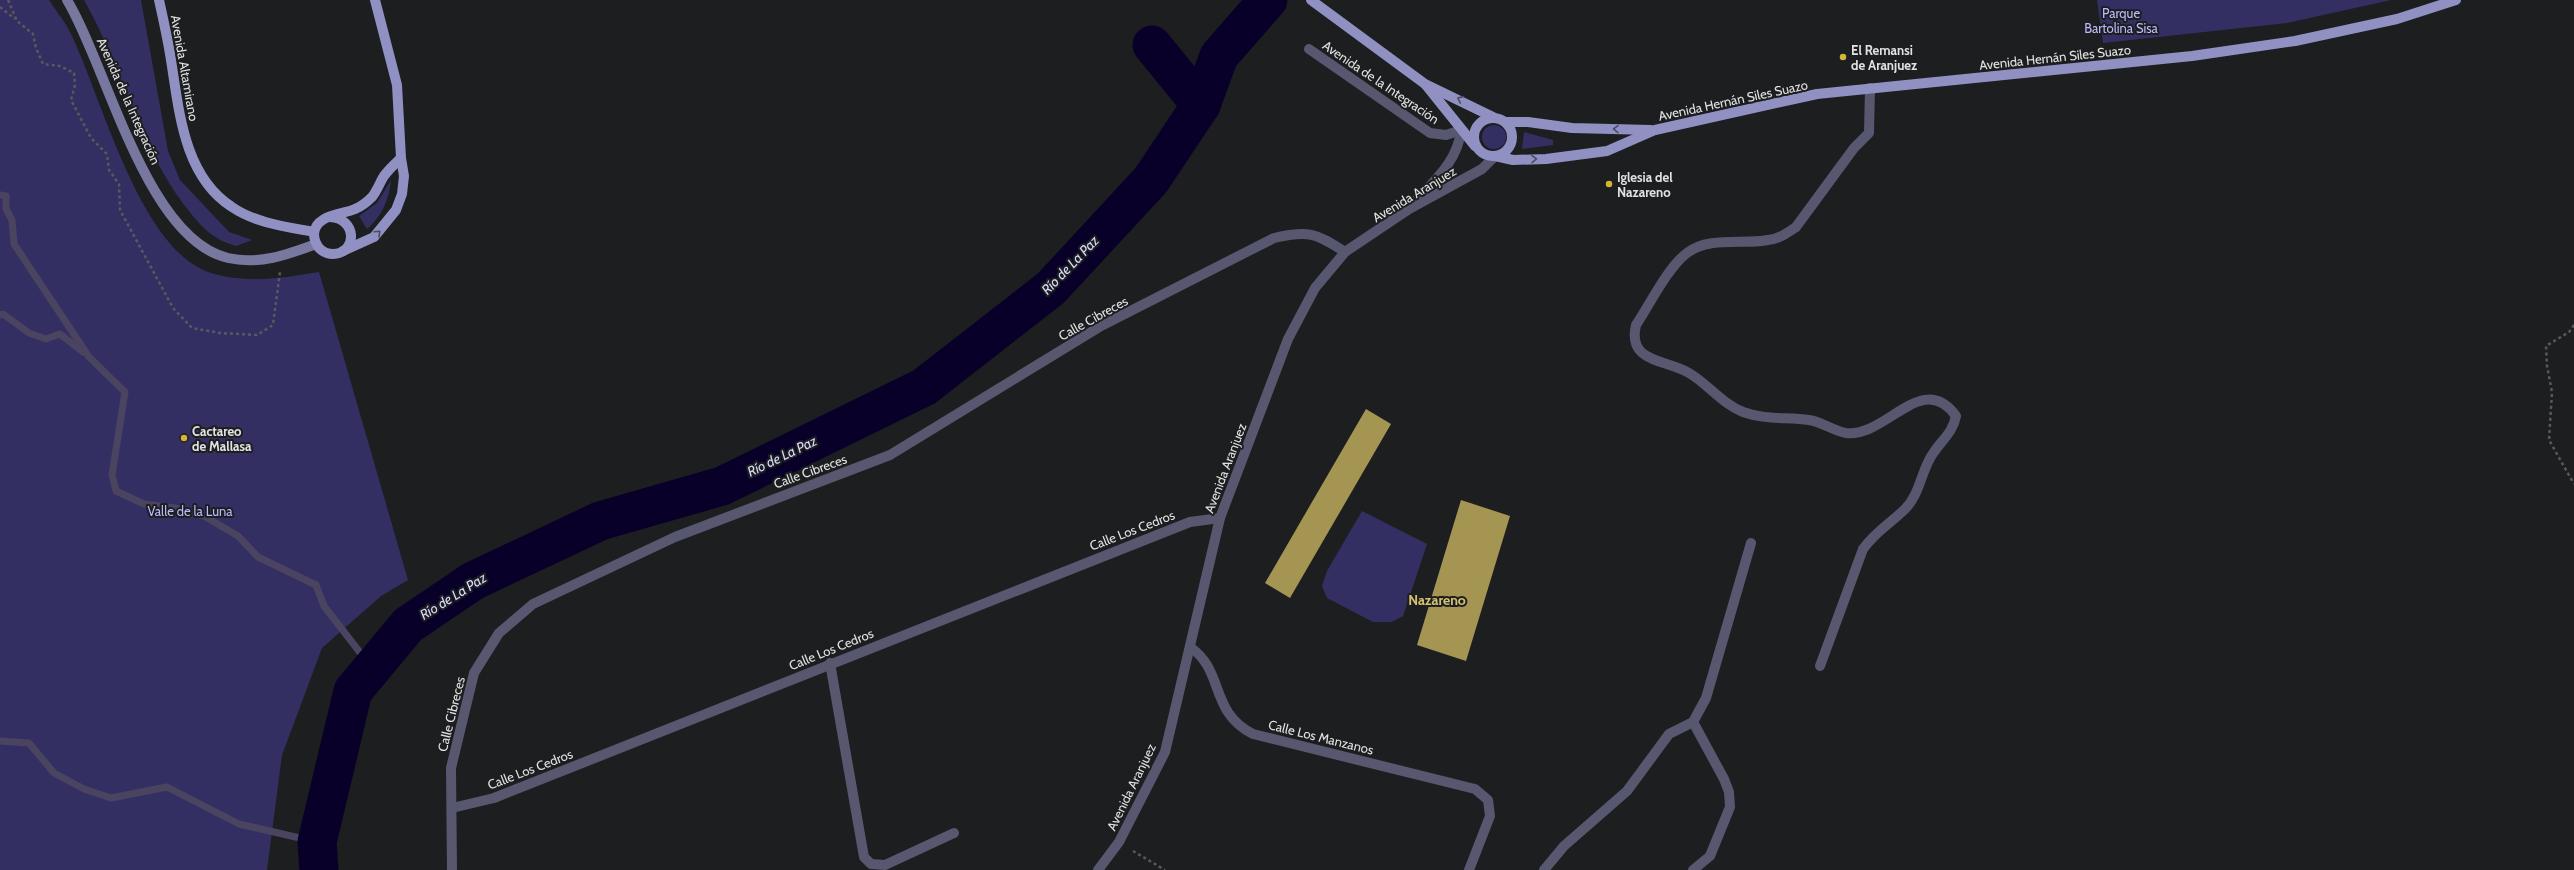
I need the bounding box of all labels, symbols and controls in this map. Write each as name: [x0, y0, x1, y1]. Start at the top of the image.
park label: Parque Bartolina Sisa: [2084, 5, 2159, 36]
street label: Avenida Altamirano: [168, 14, 202, 122]
street label: Avenida de la Integración: [94, 35, 164, 167]
street label: Avenida de la Integración: [1320, 37, 1442, 127]
street label: Avenida Hernán Siles Suazo: [1978, 41, 2132, 73]
place label: El Remansi de Aranjuez: [1851, 42, 1917, 73]
marker: El Remansi de Aranjuez: [1838, 52, 1848, 62]
street label: Avenida Hernán Siles Suazo: [1657, 76, 1809, 124]
one-way arrow: [1456, 96, 1464, 104]
one-way arrow: [1613, 125, 1619, 133]
one-way arrow: [1531, 155, 1537, 164]
street label: Avenida Aranjuez: [1369, 163, 1459, 226]
place label: Iglesia del Nazareno: [1617, 169, 1673, 200]
marker: Iglesia del Nazareno: [1604, 179, 1614, 189]
one-way arrow: [373, 230, 381, 237]
water label: Río de La Paz: [1037, 231, 1103, 298]
street label: Calle Cibreces: [1056, 292, 1131, 344]
street label: Avenida Aranjuez: [1201, 421, 1250, 515]
place label: Cactareo de Mallasa: [192, 423, 252, 454]
water label: Río de La Paz: [744, 431, 821, 481]
marker: Cactareo de Mallasa: [179, 433, 189, 443]
street label: Calle Cibreces: [771, 450, 849, 492]
park label: Valle de la Luna: [147, 503, 233, 519]
street label: Calle Los Cedros: [1087, 506, 1177, 554]
water label: Río de La Paz: [416, 568, 491, 624]
district label: Nazareno: [1408, 591, 1466, 609]
street label: Calle Los Cedros: [786, 625, 876, 673]
street label: Calle Cibreces: [434, 674, 468, 753]
street label: Calle Los Manzanos: [1267, 716, 1376, 758]
street label: Avenida Aranjuez: [1103, 741, 1160, 834]
street label: Calle Los Cedros: [485, 745, 575, 793]

